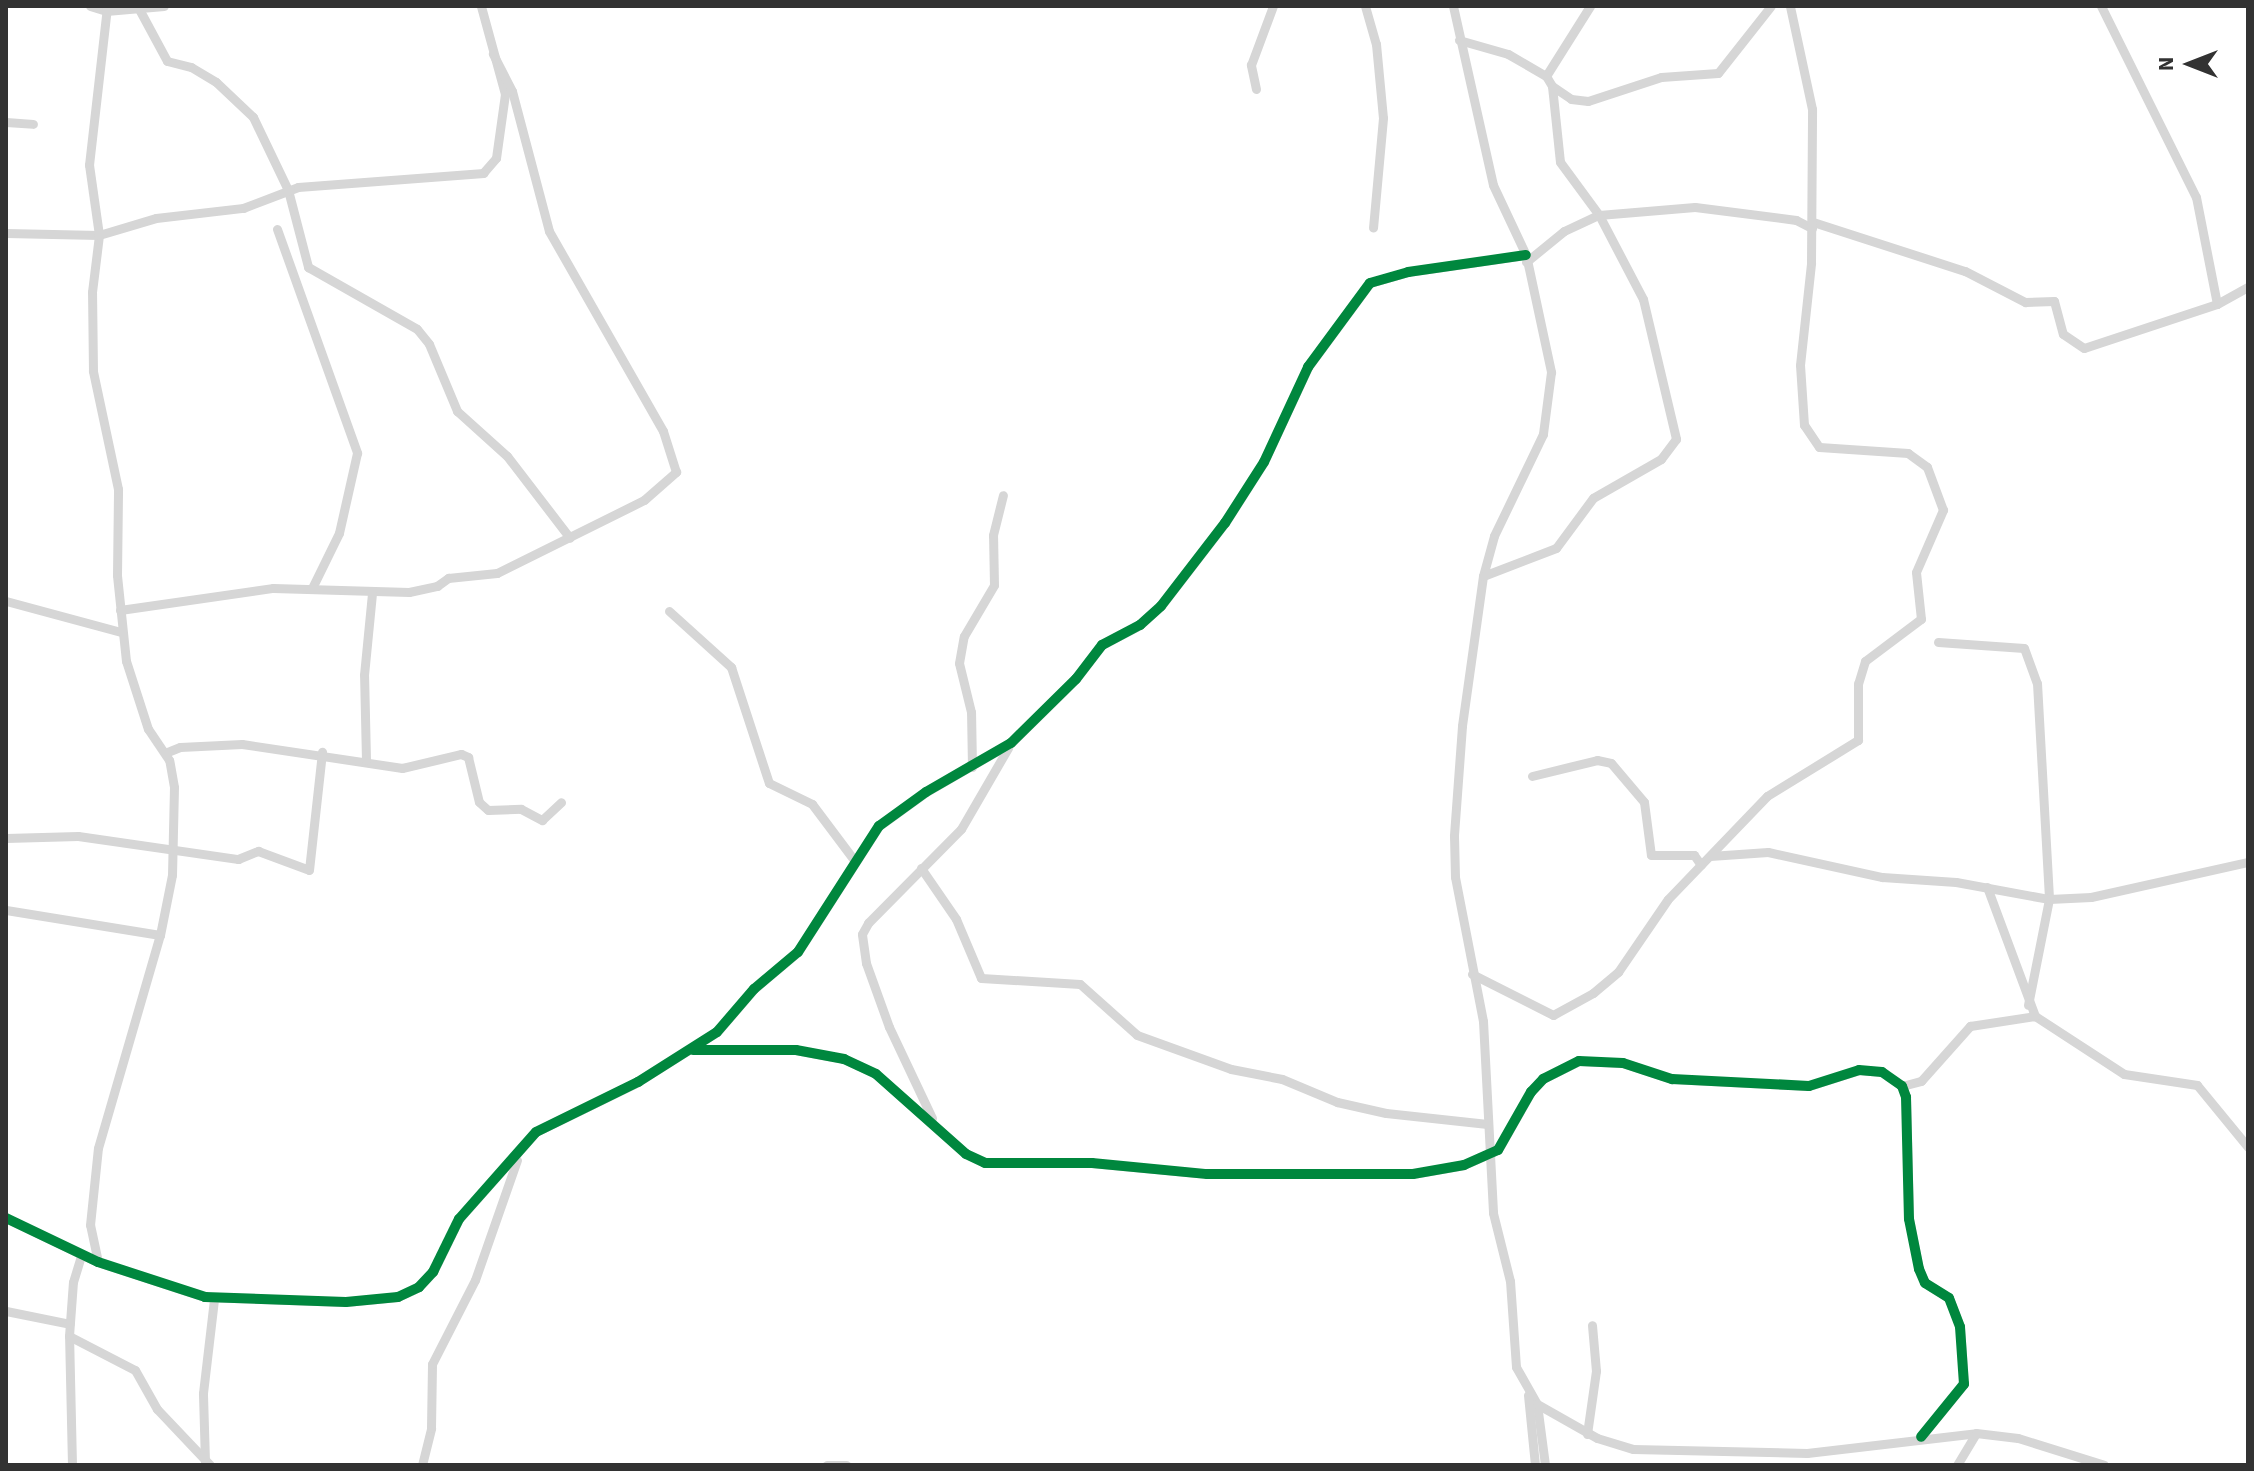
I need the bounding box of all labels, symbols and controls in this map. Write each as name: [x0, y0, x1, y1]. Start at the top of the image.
north arrow: [2150, 24, 2230, 104]
text: N: [2150, 57, 2182, 71]

